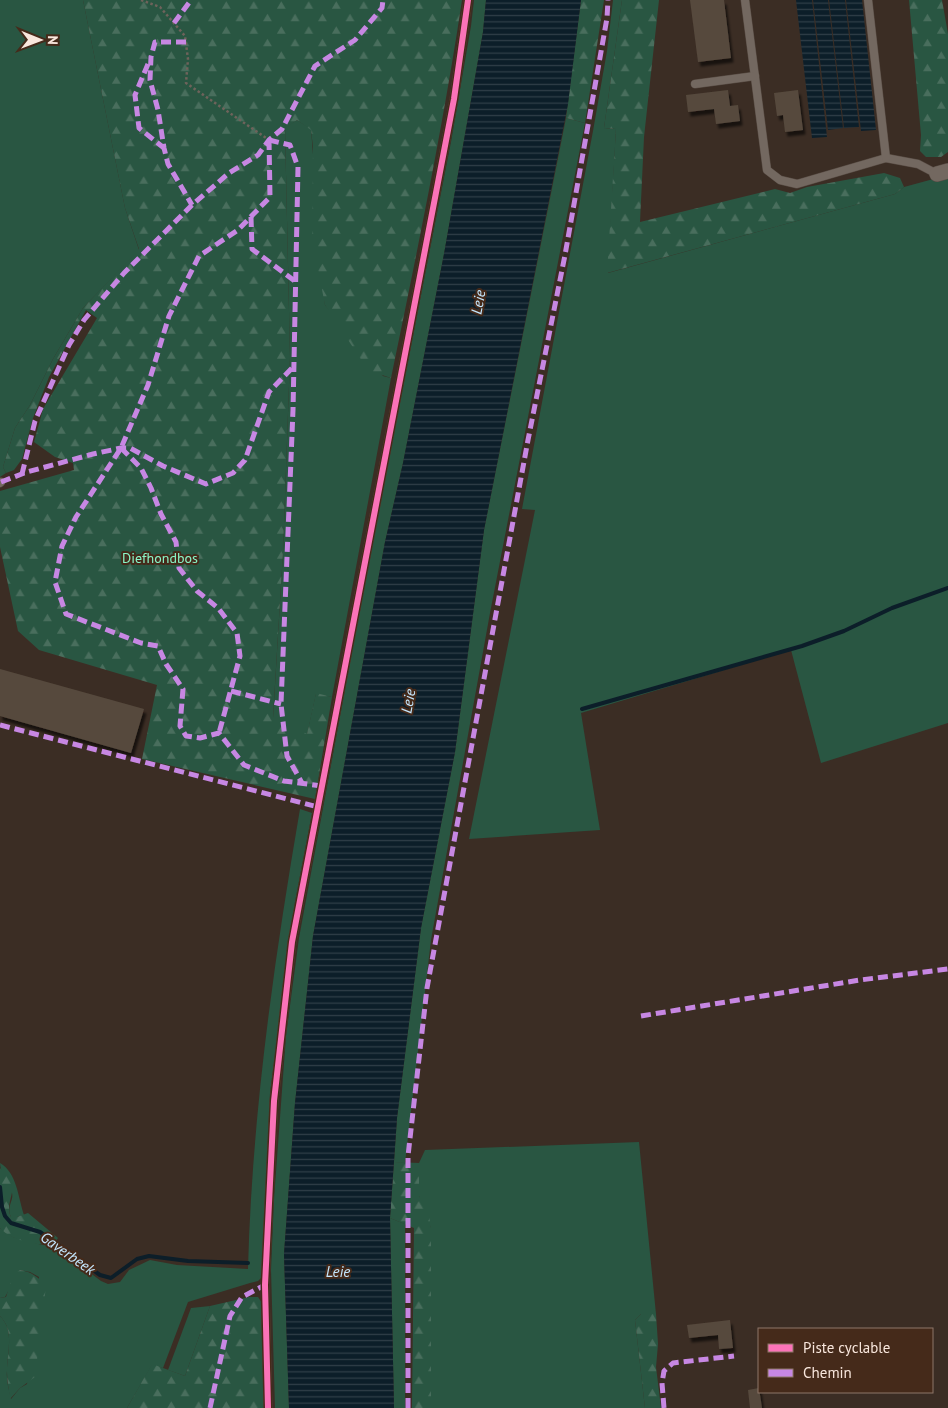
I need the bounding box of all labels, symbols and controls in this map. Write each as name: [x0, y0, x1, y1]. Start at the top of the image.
north arrow: [15, 15, 65, 65]
text: N: [44, 35, 62, 45]
water label: Leie: [467, 288, 490, 316]
park label: Diefhondbos: [122, 549, 198, 567]
water label: Leie: [397, 687, 420, 715]
water label: Gaverbeek: [37, 1227, 100, 1280]
water label: Leie: [326, 1262, 350, 1281]
legend: [758, 1328, 933, 1393]
text: Piste cyclable: [803, 1338, 890, 1357]
text: Chemin: [803, 1363, 852, 1382]

